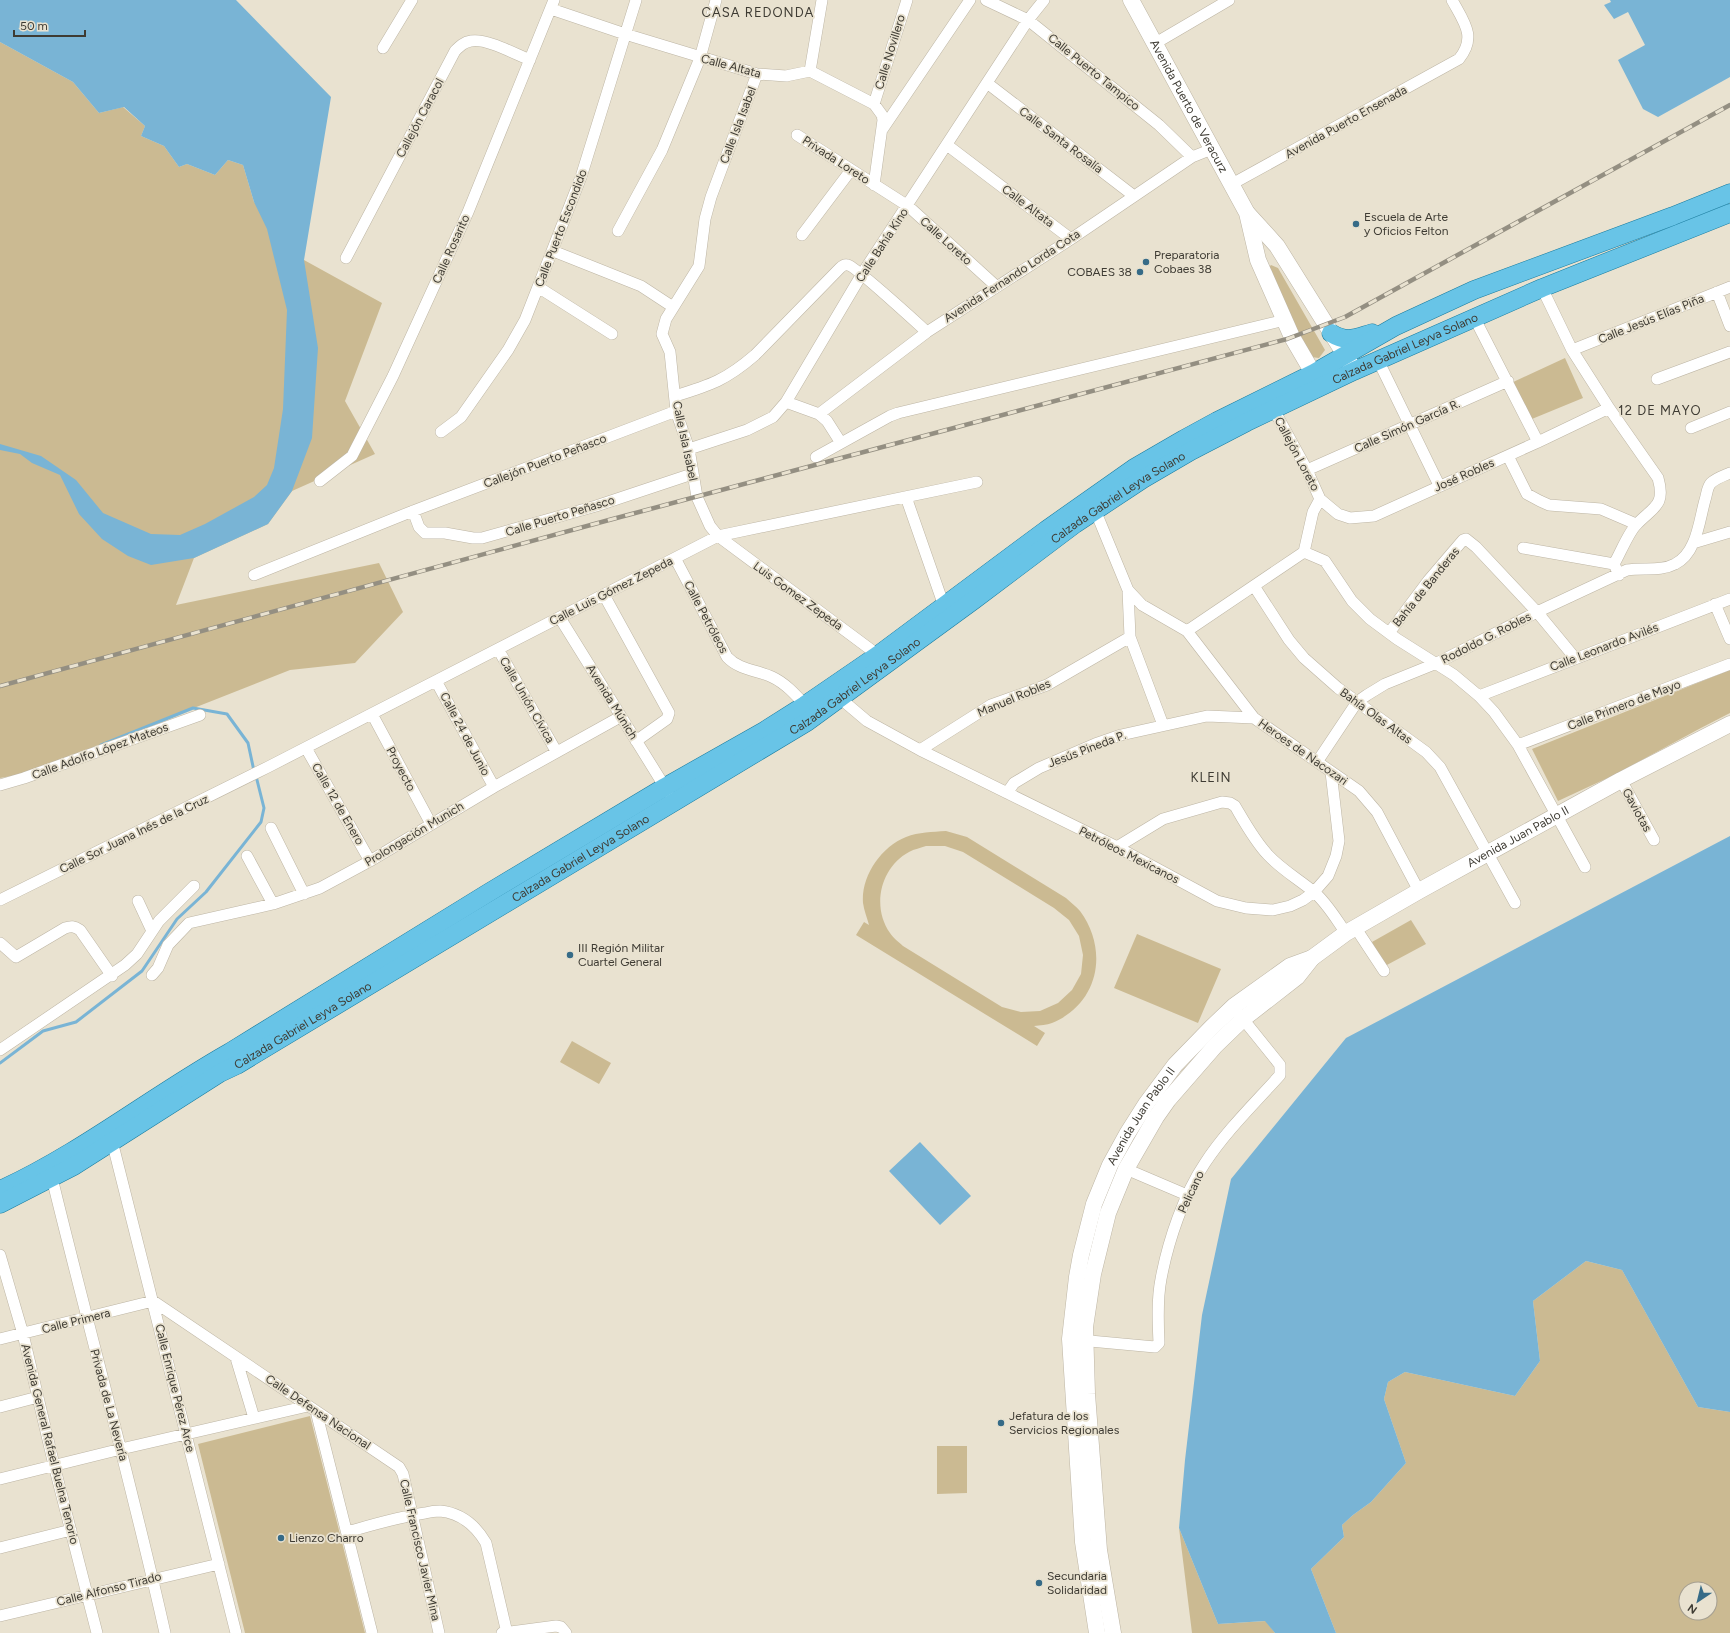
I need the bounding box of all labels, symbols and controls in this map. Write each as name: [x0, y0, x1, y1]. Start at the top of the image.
district label: CASA REDONDA: [702, 5, 814, 20]
scale bar: [14, 12, 85, 38]
street label: Calle Novillero: [872, 13, 908, 91]
text: 50 m: [20, 19, 48, 33]
street label: Calle Puerto Tampico: [1045, 31, 1143, 113]
street label: Avenida Puerto de Veracurz: [1147, 37, 1231, 175]
street label: Calle Altata: [699, 51, 763, 81]
street label: Callejón Caracol: [393, 76, 447, 160]
street label: Avenida Puerto Ensenada: [1283, 83, 1409, 161]
street label: Calle Isla Isabel: [717, 85, 759, 165]
street label: Calle Santa Rosalía: [1016, 104, 1106, 176]
street label: Privada Loreto: [800, 133, 872, 187]
street label: Calle Puerto Escondido: [532, 167, 590, 289]
street label: Calle Altata: [999, 182, 1057, 230]
street label: Calle Bahía Kino: [853, 205, 911, 285]
place label: Escuela de Arte y Oficios Felton: [1364, 210, 1449, 238]
street label: Calle Rosarito: [430, 212, 472, 286]
street label: Calle Loreto: [917, 214, 975, 268]
marker: Escuela de Arte y Oficios Felton: [1351, 219, 1361, 229]
street label: Avenida Fernando Lorda Cota: [941, 227, 1083, 325]
place label: Preparatoria Cobaes 38: [1154, 248, 1219, 276]
marker: Preparatoria Cobaes 38: [1141, 257, 1151, 267]
place label: COBAES 38: [1067, 265, 1132, 279]
marker: COBAES 38: [1135, 267, 1145, 277]
street label: Calle Jesús Elías Piña: [1596, 291, 1706, 347]
street label: Calzada Gabriel Leyva Solano: [1330, 310, 1480, 387]
street label: Calle Simón García R.: [1352, 396, 1462, 456]
street label: Calle Isla Isabel: [670, 400, 700, 482]
district label: 12 DE MAYO: [1618, 403, 1702, 418]
street label: Callejón Loreto: [1272, 415, 1322, 493]
street label: Callejón Puerto Peñasco: [482, 431, 608, 491]
street label: Calzada Gabriel Leyva Solano: [1048, 449, 1188, 547]
street label: José Robles: [1432, 455, 1497, 495]
street label: Calle Puerto Peñasco: [504, 493, 616, 539]
street label: Bahía de Banderas: [1390, 544, 1463, 630]
street label: Calle Luis Gómez Zepeda: [547, 554, 675, 628]
street label: Luis Gomez Zepeda: [751, 559, 845, 633]
street label: Calle Petróleos: [681, 578, 731, 656]
street label: Rodoldo G. Robles: [1439, 609, 1534, 667]
street label: Calle Leonardo Avilés: [1548, 620, 1661, 674]
street label: Calzada Gabriel Leyva Solano: [787, 635, 923, 738]
street label: Calle Unión Cívica: [497, 654, 557, 746]
street label: Avenida Múnich: [583, 662, 641, 742]
street label: Manuel Robles: [975, 676, 1053, 720]
street label: Calle Primero de Mayo: [1566, 677, 1683, 733]
street label: Bahía Olas Altas: [1337, 685, 1415, 747]
street label: Calle 24 de Junio: [437, 690, 493, 778]
street label: Heroes de Nacozari: [1256, 716, 1350, 788]
street label: Calle Adolfo López Mateos: [30, 720, 170, 782]
street label: Jesús Pineda P.: [1046, 728, 1128, 770]
street label: Proyecto: [383, 744, 419, 794]
street label: Calle 12 de Enero: [309, 761, 367, 847]
district label: KLEIN: [1191, 770, 1231, 785]
street label: Gaviotas: [1619, 786, 1655, 834]
street label: Calle Sor Juana Inés de la Cruz: [57, 792, 211, 876]
street label: Prolongación Munich: [362, 799, 466, 869]
street label: Avenida Juan Pablo II: [1465, 803, 1571, 870]
street label: Calzada Gabriel Leyva Solano: [509, 812, 652, 905]
street label: Petróleos Mexicanos: [1077, 824, 1182, 887]
place label: III Región Militar Cuartel General: [578, 941, 664, 969]
marker: III Región Militar Cuartel General: [565, 950, 575, 960]
street label: Calzada Gabriel Leyva Solano: [232, 979, 374, 1072]
street label: Avenida Juan Pablo II: [1104, 1064, 1178, 1168]
street label: Pelicano: [1175, 1169, 1207, 1215]
street label: Calle Primera: [40, 1306, 112, 1336]
street label: Calle Enrique Pérez Arce: [152, 1323, 198, 1454]
street label: Avenida General Rafael Buelna Tenorio: [18, 1342, 82, 1546]
street label: Privada de La Nevería: [87, 1348, 131, 1462]
street label: Calle Defensa Nacional: [263, 1372, 373, 1452]
place label: Jefatura de los Servicios Regionales: [1009, 1409, 1120, 1437]
marker: Jefatura de los Servicios Regionales: [996, 1418, 1006, 1428]
street label: Calle Francisco Javier Mina: [397, 1478, 443, 1622]
place label: Lienzo Charro: [289, 1531, 364, 1545]
marker: Lienzo Charro: [276, 1533, 286, 1543]
street label: Calle Alfonso Tirado: [55, 1569, 163, 1609]
place label: Secundaria Solidaridad: [1047, 1569, 1107, 1597]
marker: Secundaria Solidaridad: [1034, 1578, 1044, 1588]
north arrow: [1678, 1581, 1718, 1621]
text: N: [1685, 1601, 1700, 1617]

